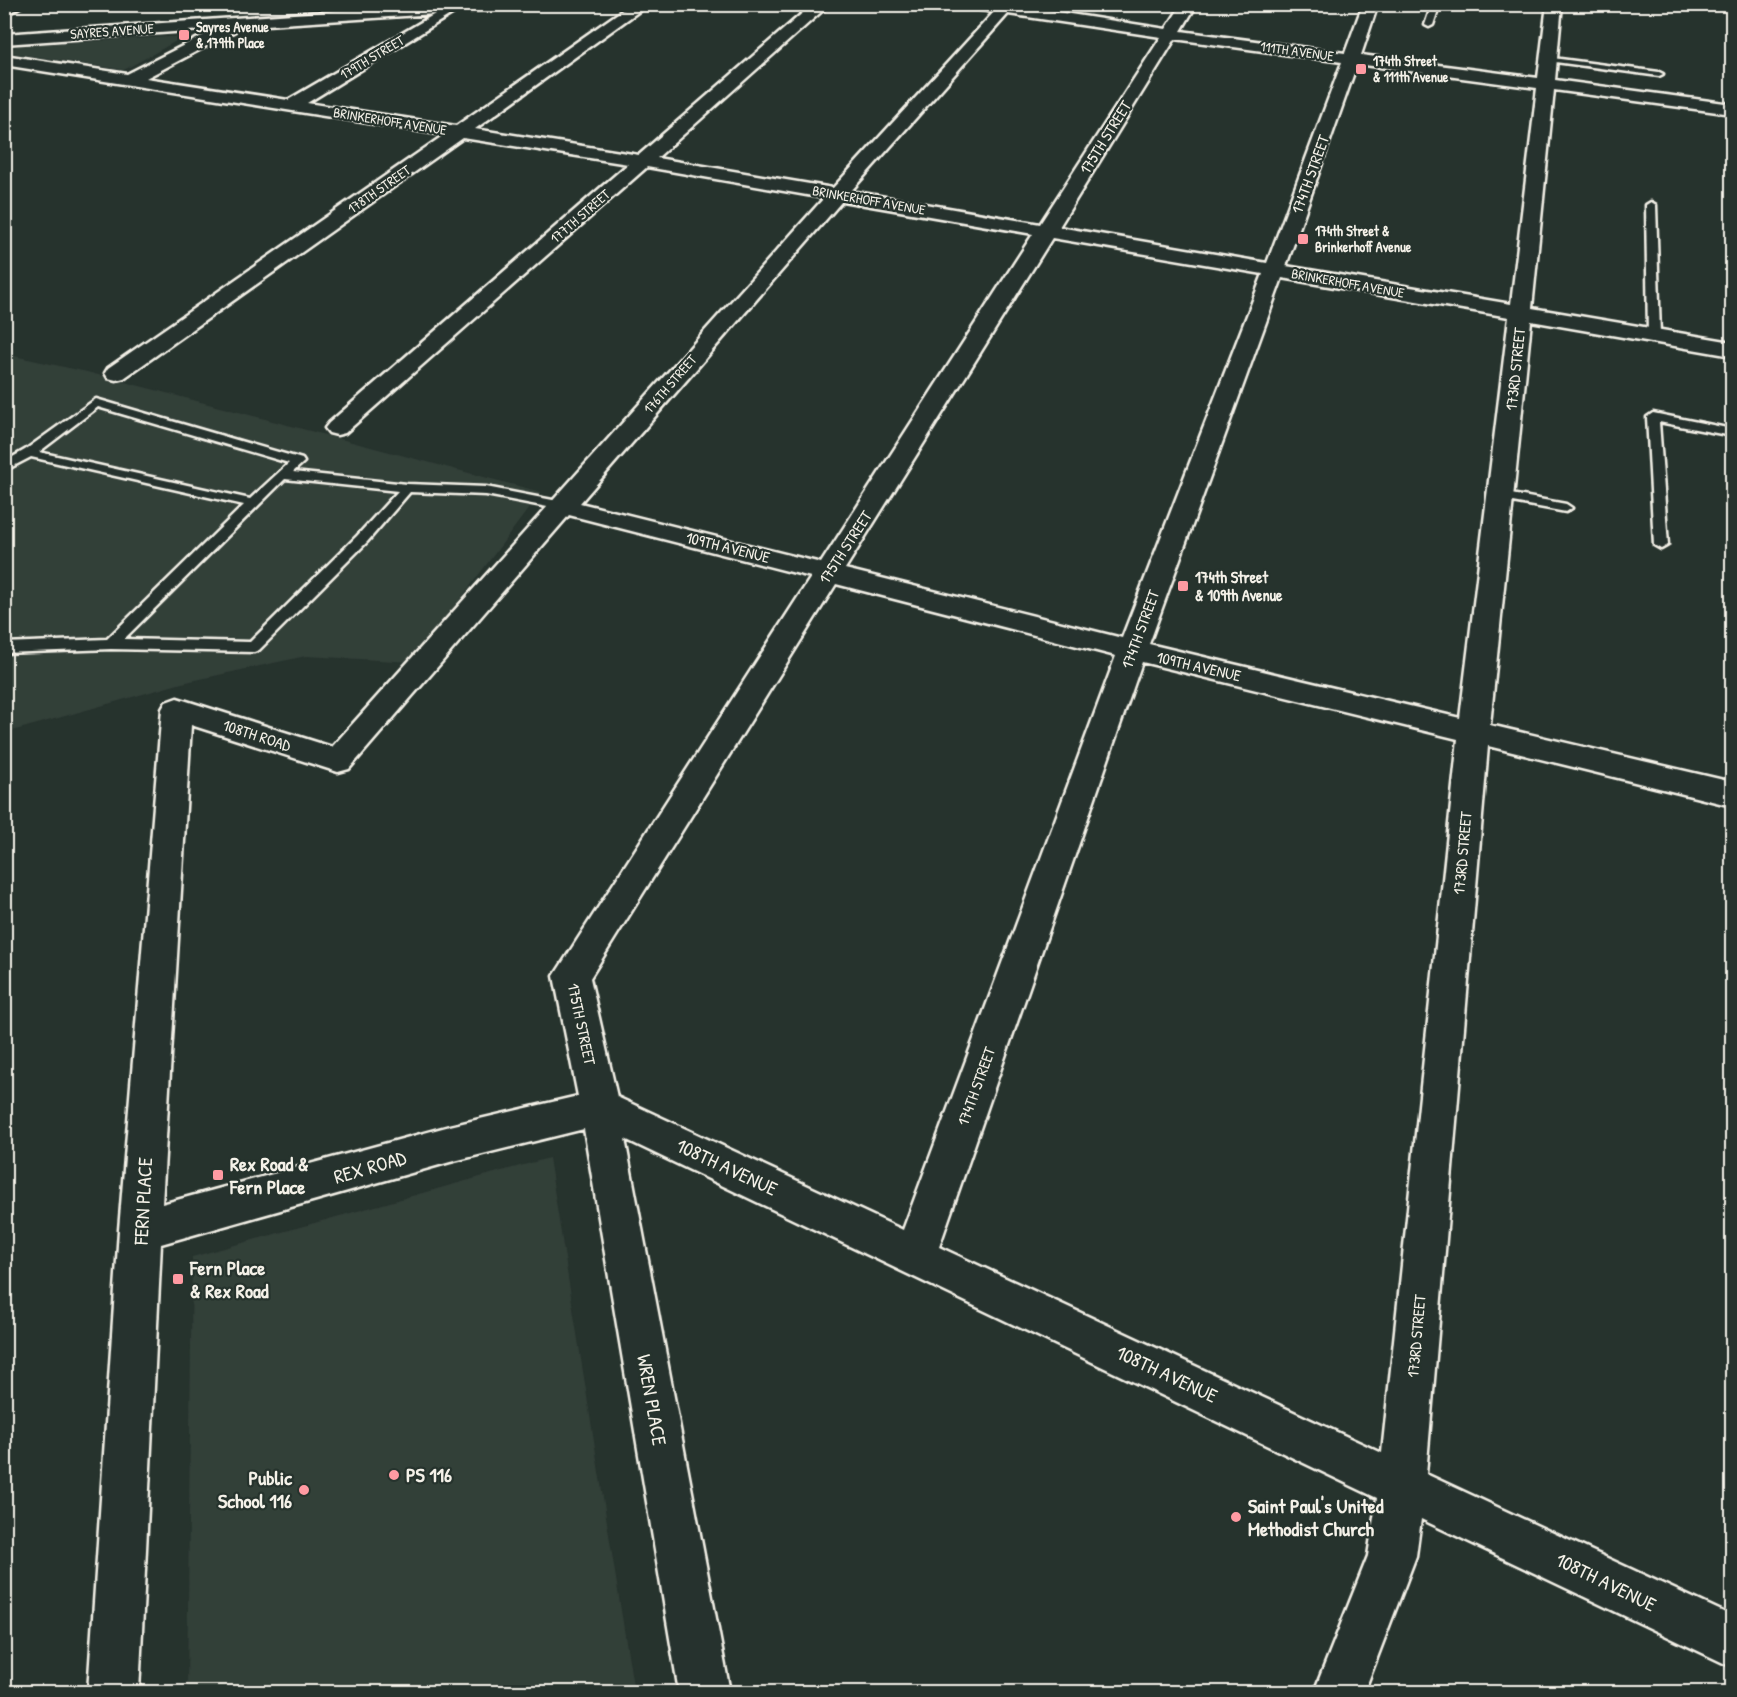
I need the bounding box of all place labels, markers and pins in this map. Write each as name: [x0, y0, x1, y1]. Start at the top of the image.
place label: Sayres Avenue & 179th Place: [196, 17, 269, 52]
marker: Sayres Avenue & 179th Place: [177, 28, 191, 42]
place label: 174th Street & 111th Avenue: [1373, 51, 1449, 86]
marker: 174th Street & 111th Avenue: [1354, 62, 1368, 76]
place label: 174th Street & Brinkerhoff Avenue: [1315, 221, 1412, 256]
marker: 174th Street & Brinkerhoff Avenue: [1296, 232, 1310, 246]
place label: 174th Street & 109th Avenue: [1195, 566, 1283, 606]
marker: 174th Street & 109th Avenue: [1176, 579, 1190, 593]
place label: Rex Road & Fern Place: [229, 1150, 309, 1200]
marker: Rex Road & Fern Place: [211, 1168, 225, 1182]
place label: Fern Place & Rex Road: [189, 1254, 269, 1304]
marker: Fern Place & Rex Road: [171, 1272, 185, 1286]
place label: PS 116: [406, 1461, 452, 1488]
place label: Public School 116: [218, 1464, 293, 1514]
marker: PS 116: [387, 1468, 401, 1482]
marker: Public School 116: [297, 1483, 311, 1497]
place label: Saint Paul's United Methodist Church: [1248, 1492, 1384, 1542]
marker: Saint Paul's United Methodist Church: [1229, 1510, 1243, 1524]

